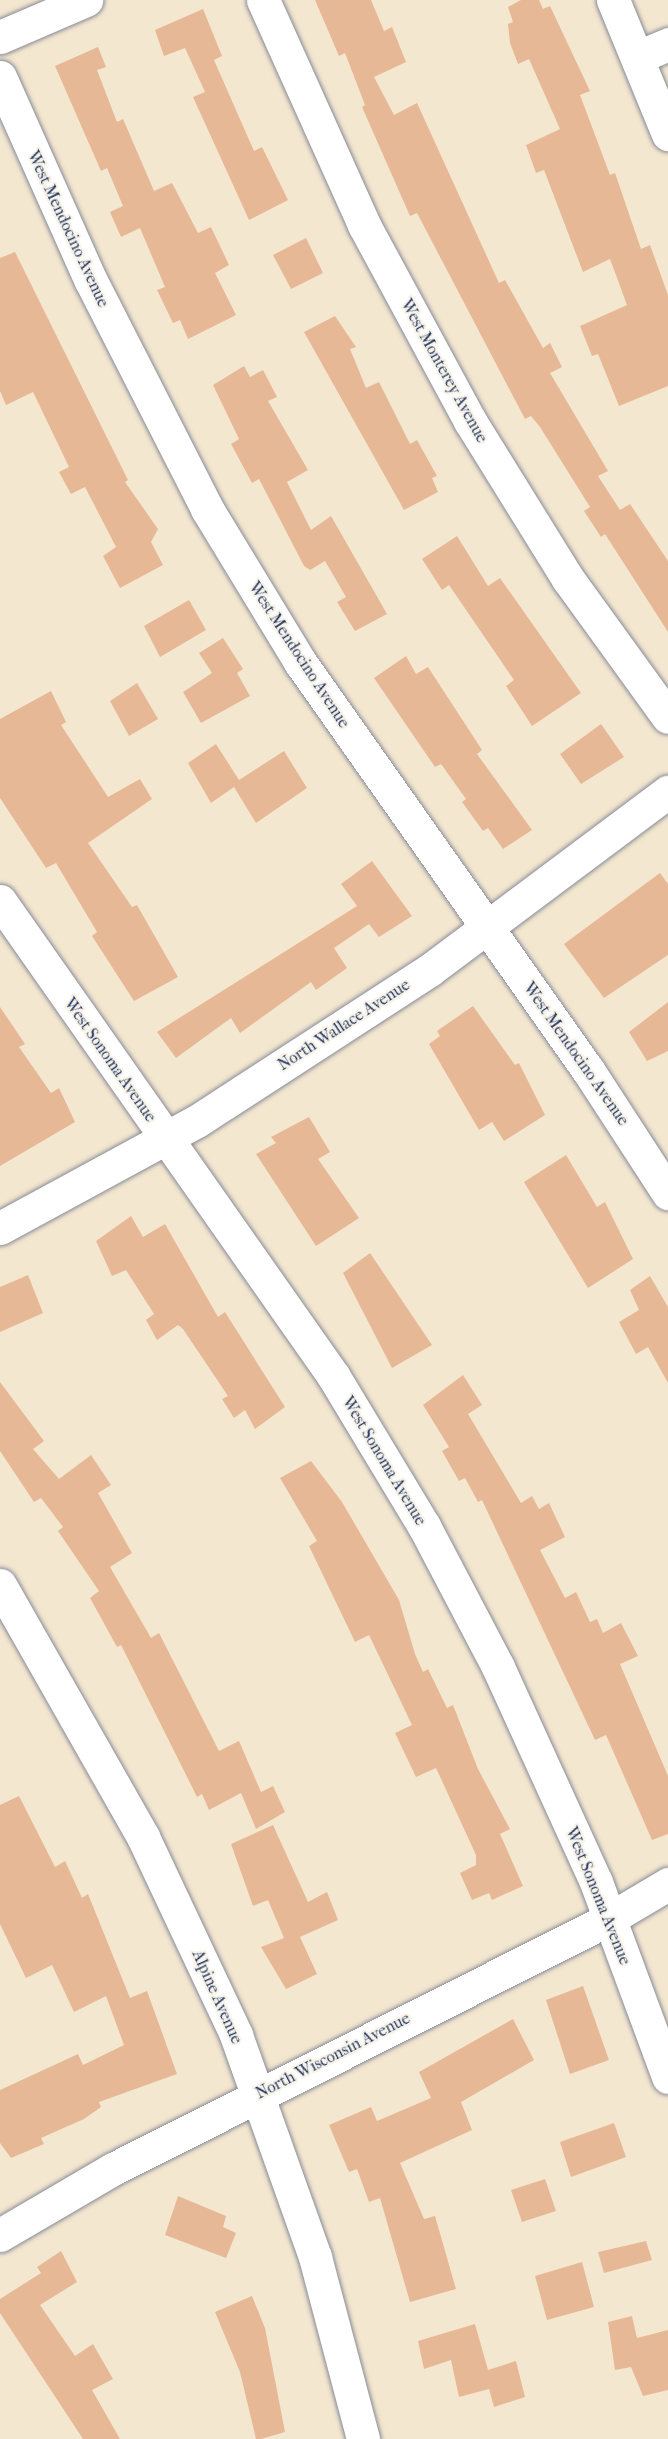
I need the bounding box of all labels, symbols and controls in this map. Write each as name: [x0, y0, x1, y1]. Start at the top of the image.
street label: West Mendocino Avenue: [23, 148, 113, 310]
street label: West Monterey Avenue: [397, 296, 491, 446]
street label: West Mendocino Avenue: [245, 578, 353, 732]
street label: North Wallace Avenue: [275, 975, 413, 1075]
street label: West Mendocino Avenue: [519, 979, 633, 1129]
street label: West Sonoma Avenue: [60, 994, 160, 1126]
street label: West Sonoma Avenue: [338, 1393, 430, 1529]
street label: West Sonoma Avenue: [562, 1824, 634, 1968]
street label: Alpine Avenue: [188, 1947, 246, 2047]
street label: North Wisconsin Avenue: [253, 2009, 413, 2103]

